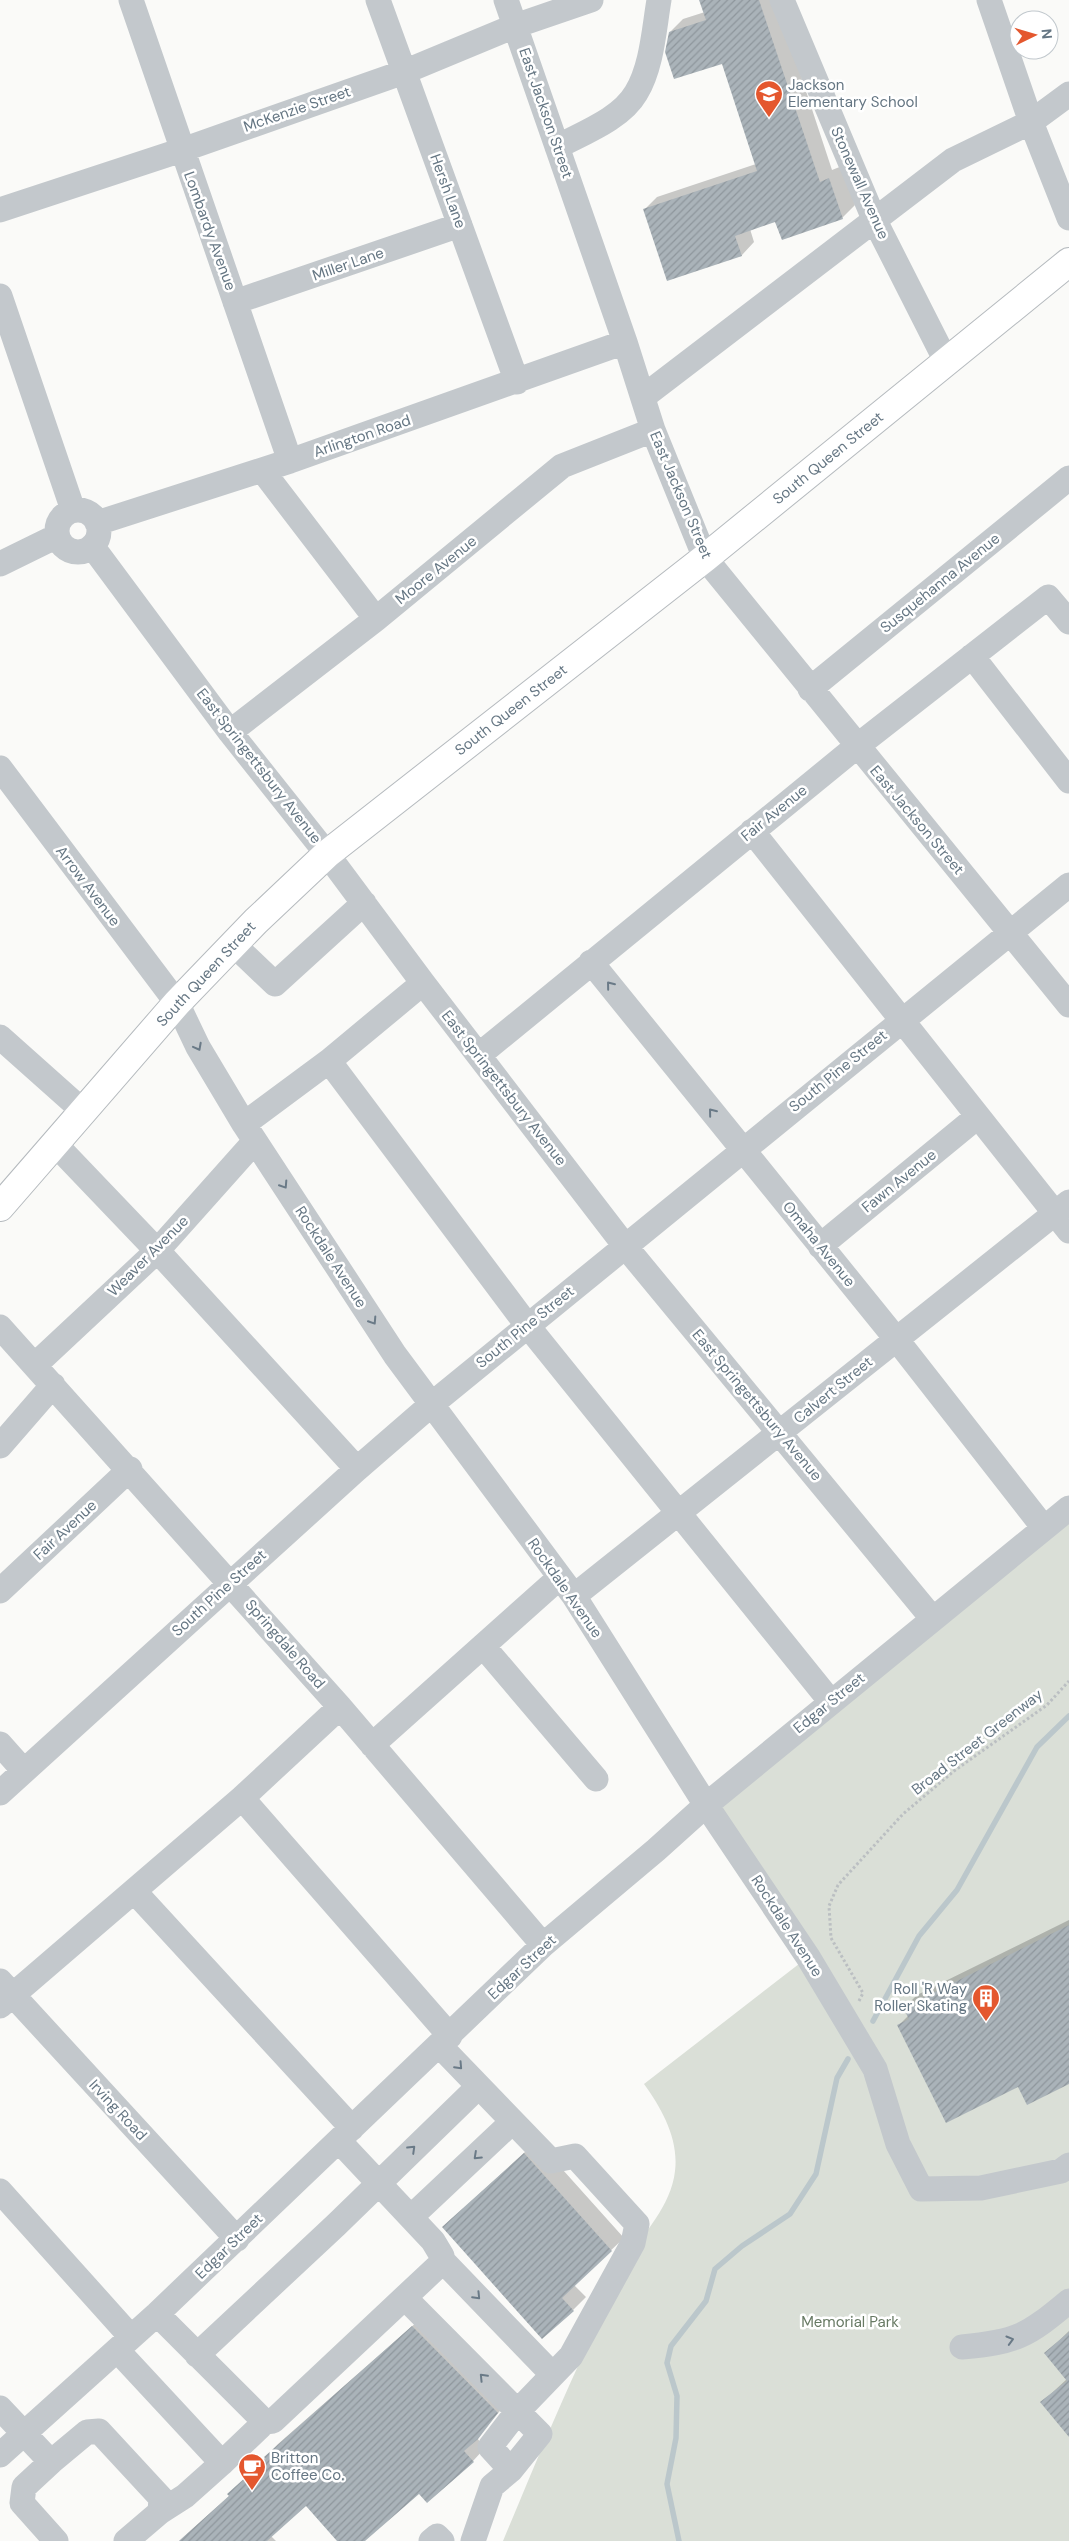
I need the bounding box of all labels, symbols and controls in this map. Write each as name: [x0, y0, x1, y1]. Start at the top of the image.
north arrow: [1009, 10, 1059, 60]
text: N: [1038, 28, 1056, 40]
street label: East Jackson Street: [514, 45, 578, 181]
place label: Jackson Elementary School: [788, 75, 918, 112]
school or university icon: Jackson Elementary School: [754, 79, 784, 118]
street label: McKenzie Street: [241, 81, 353, 137]
street label: Stonewall Avenue: [826, 124, 894, 242]
street label: Hersh Lane: [425, 151, 471, 231]
street label: Lombardy Avenue: [179, 169, 241, 293]
street label: Miller Lane: [310, 242, 386, 286]
street label: South Queen Street: [768, 407, 888, 509]
street label: Arlington Road: [311, 410, 413, 462]
street label: East Jackson Street: [645, 428, 717, 562]
street label: Susquehanna Avenue: [876, 529, 1004, 637]
street label: Moore Avenue: [391, 531, 481, 609]
street label: South Queen Street: [451, 660, 571, 760]
street label: East Springettsbury Avenue: [192, 684, 326, 848]
street label: East Jackson Street: [865, 761, 969, 879]
street label: Fair Avenue: [737, 780, 811, 846]
street label: Arrow Avenue: [51, 842, 125, 930]
street label: South Queen Street: [152, 917, 260, 1031]
one-way arrow: [607, 982, 615, 991]
street label: East Springettsbury Avenue: [437, 1006, 571, 1170]
street label: South Pine Street: [785, 1025, 891, 1117]
one-way arrow: [192, 1042, 202, 1051]
one-way arrow: [709, 1108, 718, 1117]
street label: Fawn Avenue: [858, 1145, 940, 1217]
one-way arrow: [278, 1179, 287, 1189]
street label: Omaha Avenue: [778, 1197, 860, 1291]
street label: Rockdale Avenue: [291, 1202, 371, 1312]
street label: Weaver Avenue: [103, 1211, 193, 1301]
street label: South Pine Street: [472, 1281, 578, 1373]
one-way arrow: [367, 1315, 376, 1324]
street label: East Springettsbury Avenue: [688, 1325, 826, 1485]
street label: Calvert Street: [789, 1352, 877, 1428]
street label: Fair Avenue: [29, 1495, 101, 1565]
street label: Rockdale Avenue: [523, 1534, 607, 1642]
street label: South Pine Street: [167, 1545, 271, 1641]
street label: Springdale Road: [241, 1595, 329, 1693]
street label: Edgar Street: [789, 1668, 869, 1738]
street label: Broad Street Greenway: [907, 1684, 1047, 1799]
street label: Rockdale Avenue: [747, 1871, 827, 1981]
street label: Edgar Street: [484, 1930, 561, 2004]
place label: Roll 'R Way Roller Skating: [874, 1979, 968, 2016]
building icon: Roll 'R Way Roller Skating: [971, 1983, 1001, 2022]
one-way arrow: [453, 2060, 462, 2069]
street label: Irving Road: [85, 2075, 151, 2145]
one-way arrow: [407, 2146, 416, 2155]
one-way arrow: [473, 2150, 482, 2159]
street label: Edgar Street: [191, 2209, 267, 2283]
one-way arrow: [471, 2290, 480, 2299]
park label: Memorial Park: [801, 2312, 899, 2332]
one-way arrow: [1006, 2335, 1015, 2346]
one-way arrow: [479, 2374, 488, 2383]
place label: Britton Coffee Co.: [271, 2448, 344, 2485]
cafe icon: Britton Coffee Co.: [237, 2452, 267, 2491]

